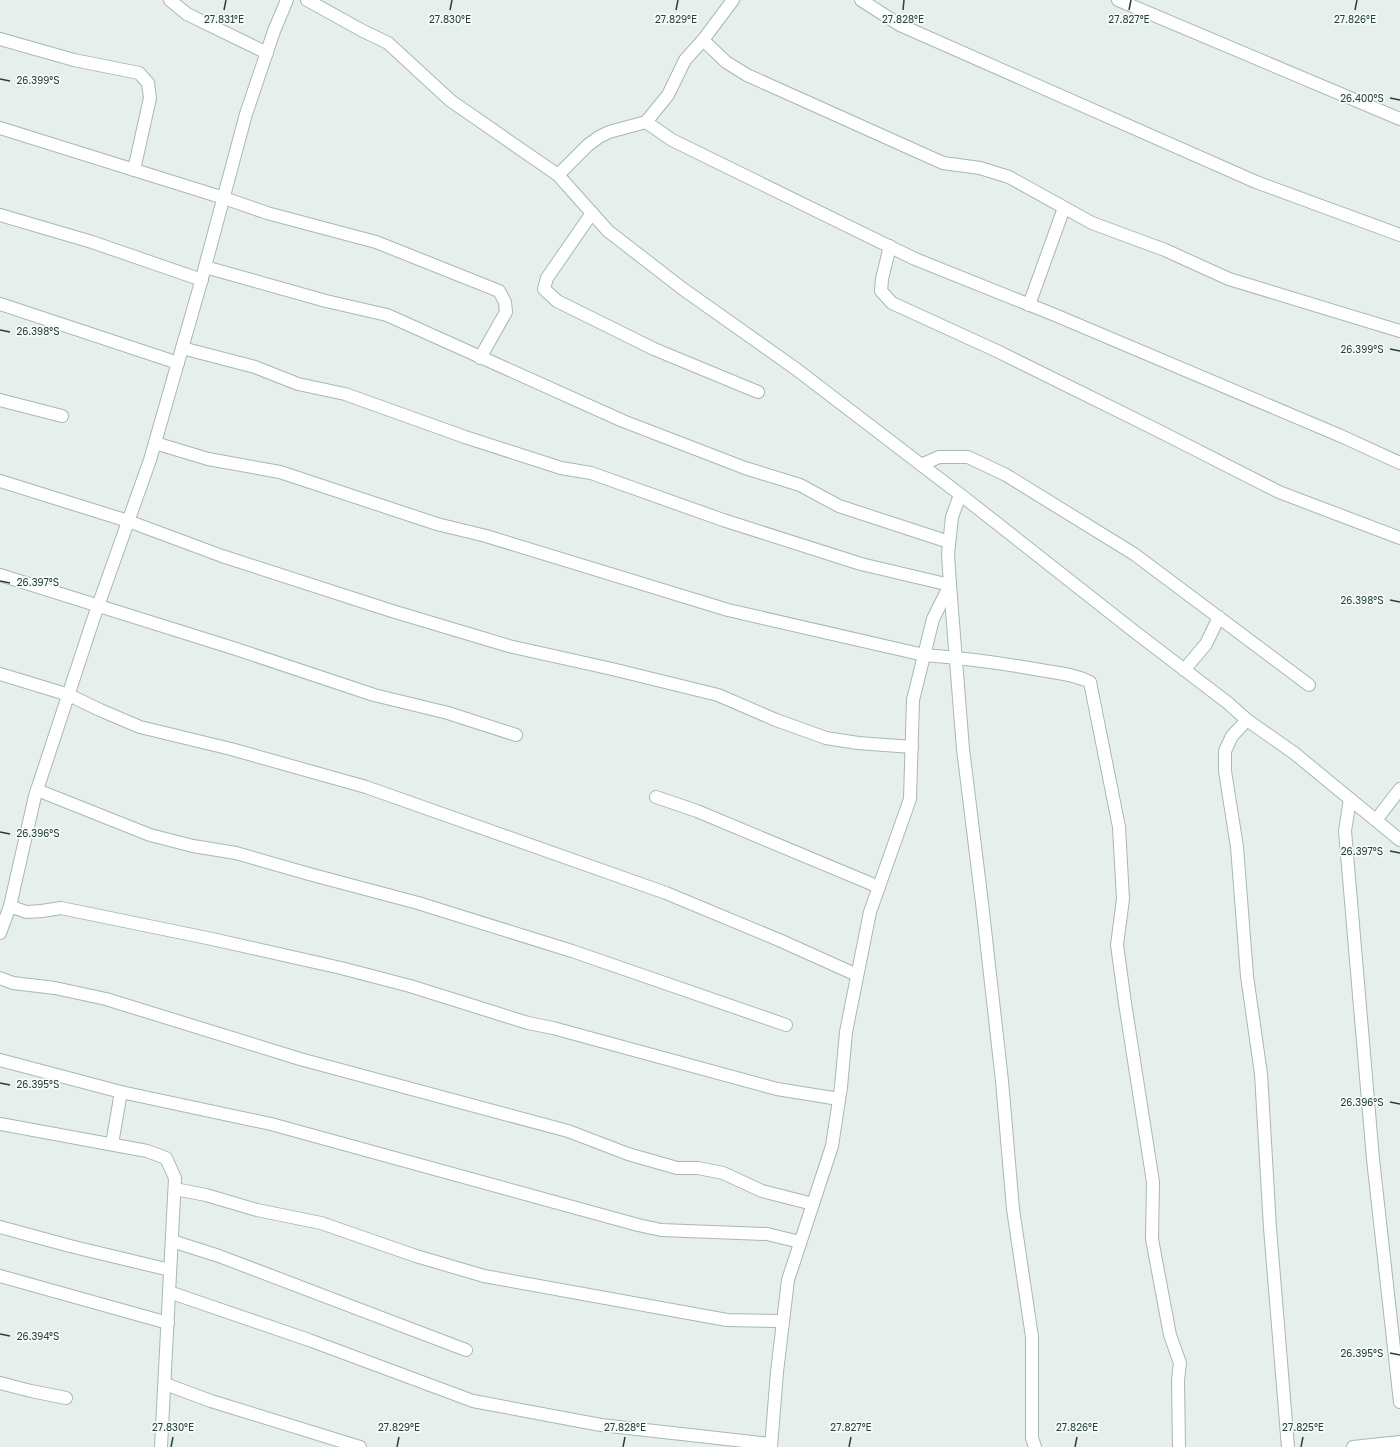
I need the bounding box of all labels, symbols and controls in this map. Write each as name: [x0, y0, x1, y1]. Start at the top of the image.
text: 27.831°E: [204, 13, 244, 25]
text: 27.830°E: [429, 13, 471, 25]
text: 27.829°E: [655, 13, 697, 25]
text: 27.828°E: [882, 13, 924, 25]
text: 27.827°E: [1108, 13, 1150, 25]
text: 27.826°E: [1334, 13, 1376, 25]
text: 26.399°S: [16, 74, 60, 86]
text: 26.400°S: [1340, 92, 1384, 104]
text: 26.398°S: [16, 325, 60, 337]
text: 26.399°S: [1340, 343, 1384, 355]
text: 26.397°S: [17, 576, 59, 588]
text: 26.398°S: [1340, 594, 1384, 606]
text: 26.396°S: [16, 827, 60, 839]
text: 26.397°S: [1341, 845, 1383, 857]
text: 26.395°S: [17, 1078, 59, 1090]
text: 26.396°S: [1340, 1096, 1384, 1108]
text: 26.394°S: [17, 1330, 59, 1342]
text: 26.395°S: [1341, 1347, 1383, 1359]
text: 27.830°E: [152, 1421, 194, 1433]
text: 27.829°E: [378, 1421, 420, 1433]
text: 27.828°E: [604, 1421, 646, 1433]
text: 27.827°E: [830, 1421, 872, 1433]
text: 27.826°E: [1056, 1421, 1098, 1433]
text: 27.825°E: [1282, 1421, 1324, 1433]

